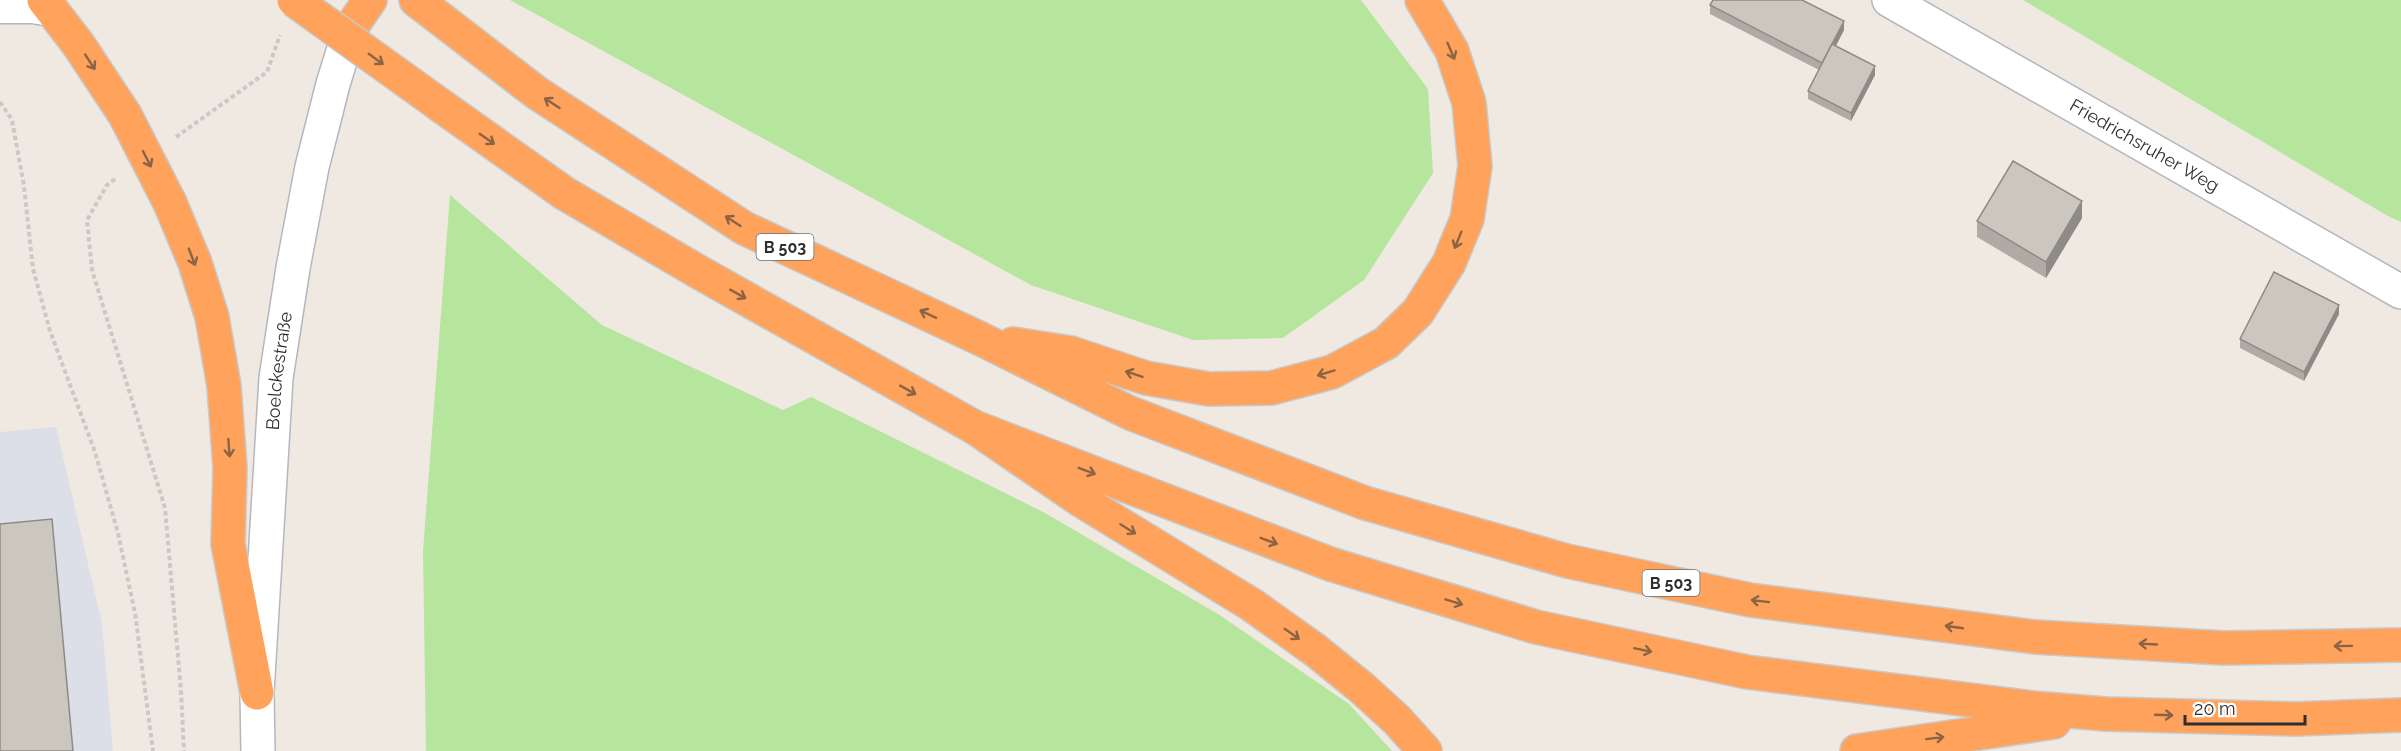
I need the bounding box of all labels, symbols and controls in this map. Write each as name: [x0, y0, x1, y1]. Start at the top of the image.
one-way arrow: [1446, 41, 1457, 60]
one-way arrow: [84, 53, 96, 70]
one-way arrow: [367, 53, 383, 65]
street label: Friedrichsruher Weg: [2066, 94, 2223, 196]
one-way arrow: [544, 97, 560, 109]
one-way arrow: [479, 133, 495, 145]
one-way arrow: [142, 150, 154, 168]
one-way arrow: [726, 215, 742, 227]
one-way arrow: [1452, 230, 1463, 249]
road number: B 503: [756, 234, 814, 260]
one-way arrow: [187, 247, 198, 266]
one-way arrow: [729, 288, 746, 300]
one-way arrow: [920, 308, 938, 320]
street label: Boelckestraße: [262, 310, 296, 431]
one-way arrow: [1125, 367, 1144, 378]
one-way arrow: [1317, 368, 1336, 379]
one-way arrow: [899, 384, 916, 396]
one-way arrow: [224, 437, 235, 457]
one-way arrow: [1078, 466, 1096, 477]
one-way arrow: [1119, 523, 1136, 535]
one-way arrow: [1260, 536, 1278, 547]
road number: B 503: [1642, 570, 1700, 596]
one-way arrow: [1751, 596, 1771, 607]
one-way arrow: [1444, 597, 1463, 608]
one-way arrow: [1944, 621, 1964, 632]
one-way arrow: [1284, 628, 1300, 640]
one-way arrow: [2138, 638, 2158, 649]
one-way arrow: [2333, 640, 2353, 652]
one-way arrow: [1633, 645, 1653, 656]
scale bar: [2185, 688, 2305, 726]
text: 20 m: [2194, 698, 2236, 719]
one-way arrow: [2154, 710, 2174, 721]
one-way arrow: [1925, 733, 1945, 744]

